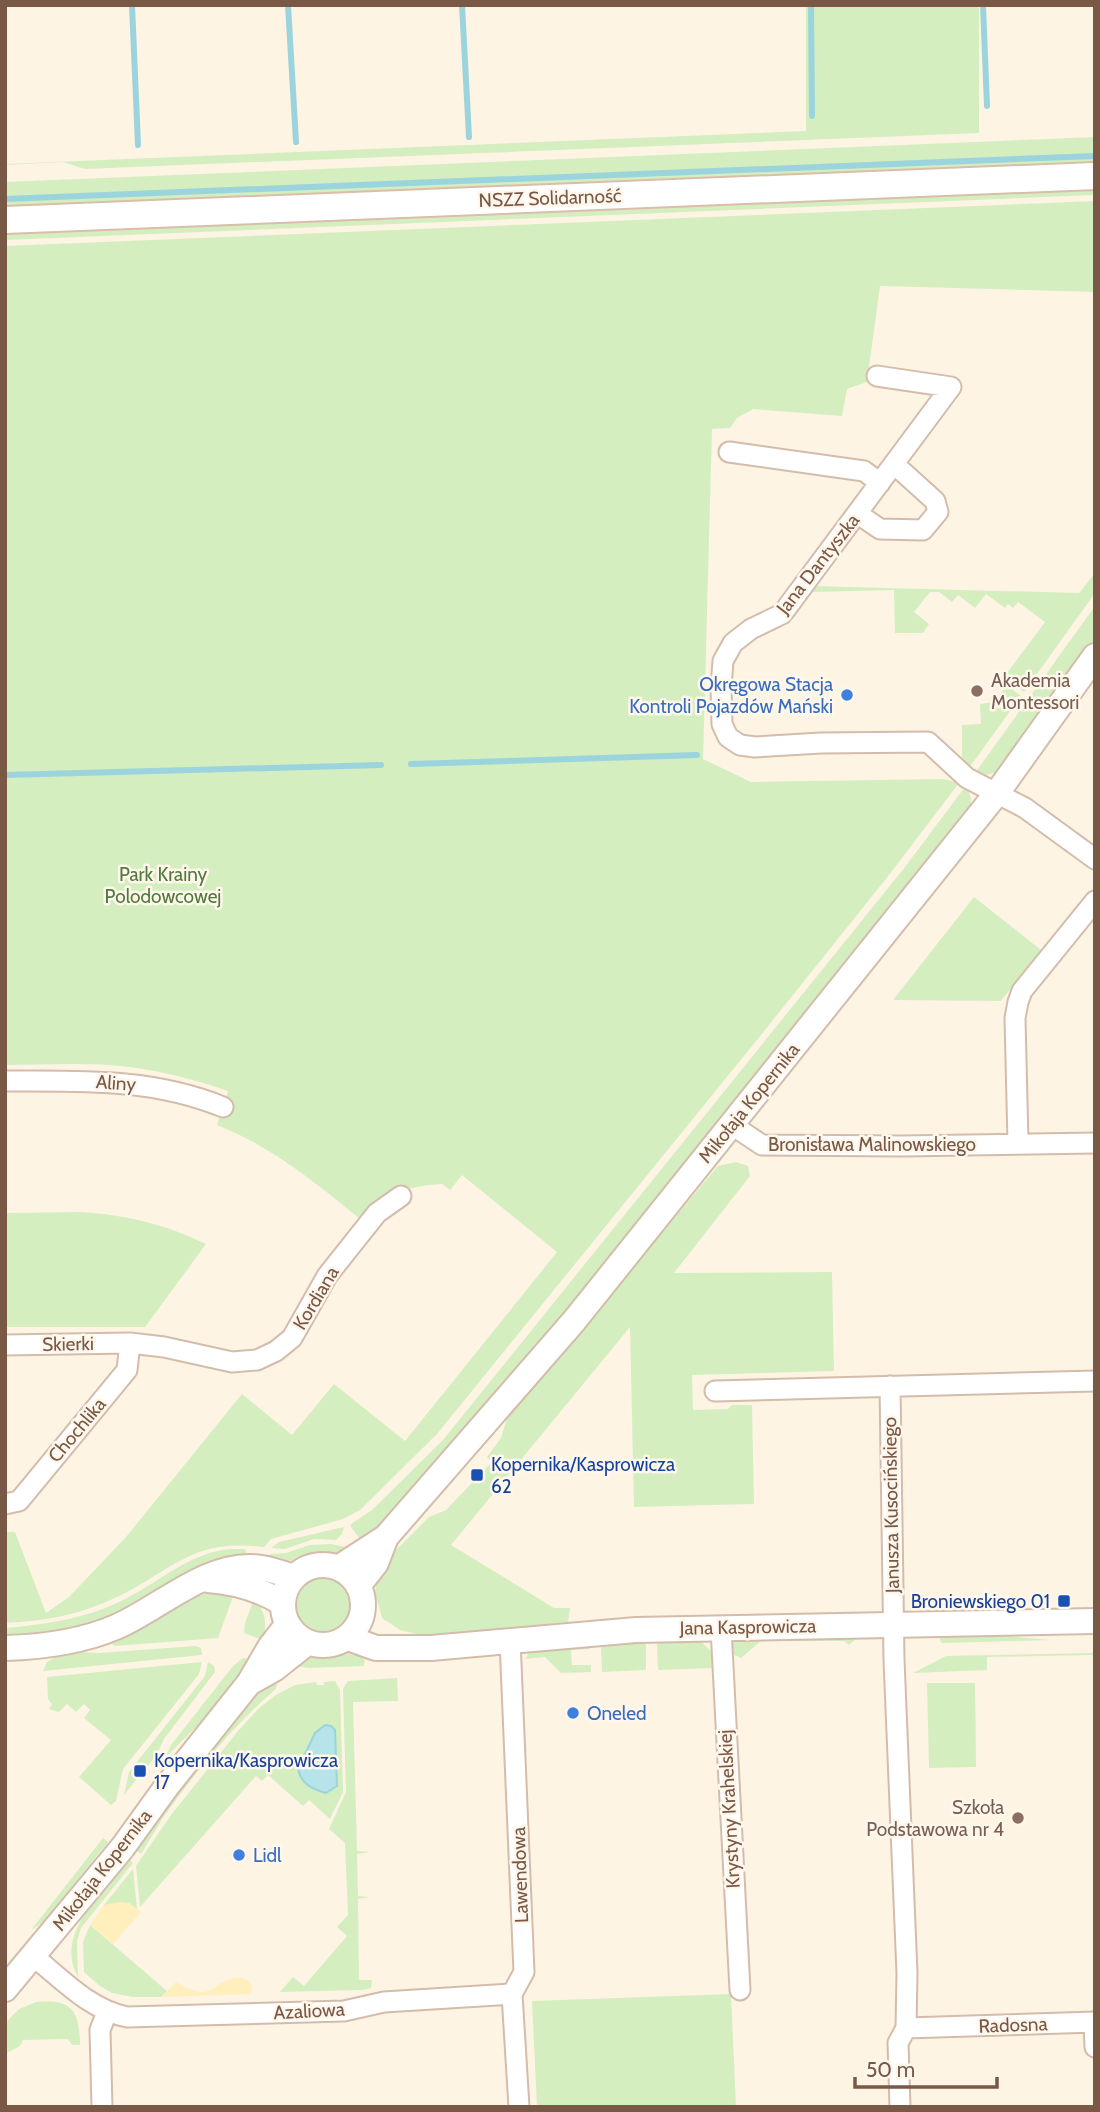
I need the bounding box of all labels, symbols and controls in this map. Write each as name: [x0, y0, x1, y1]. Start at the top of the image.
street label: NSZZ Solidarność: [478, 184, 622, 212]
street label: Jana Dantyszka: [771, 509, 864, 620]
place label: Akademia Montessori: [991, 669, 1079, 714]
place label: Okręgowa Stacja Kontroli Pojazdów Mański: [629, 673, 833, 718]
marker: Akademia Montessori: [969, 683, 985, 699]
marker: Okręgowa Stacja Kontroli Pojazdów Mański: [839, 687, 855, 703]
park label: Park Krainy Polodowcowej: [105, 863, 221, 908]
street label: Mikołaja Kopernika: [694, 1038, 804, 1168]
street label: Aliny: [95, 1070, 137, 1096]
street label: Bronisława Malinowskiego: [768, 1133, 976, 1156]
street label: Kordiana: [288, 1262, 344, 1334]
street label: Skierki: [42, 1332, 94, 1356]
street label: Chochlika: [43, 1393, 111, 1467]
street label: Janusza Kusocińskiego: [878, 1417, 904, 1594]
place label: Kopernika/Kasprowicza 62: [491, 1453, 675, 1498]
marker: Kopernika/Kasprowicza 62: [469, 1467, 485, 1483]
place label: Broniewskiego 01: [911, 1590, 1050, 1613]
marker: Broniewskiego 01: [1056, 1593, 1072, 1609]
street label: Jana Kasprowicza: [678, 1614, 817, 1640]
place label: Oneled: [587, 1702, 647, 1725]
marker: Oneled: [565, 1705, 581, 1721]
street label: Krystyny Krahelskiej: [713, 1729, 745, 1889]
place label: Kopernika/Kasprowicza 17: [154, 1749, 338, 1794]
marker: Kopernika/Kasprowicza 17: [132, 1763, 148, 1779]
place label: Szkoła Podstawowa nr 4: [866, 1796, 1004, 1841]
street label: Mikołaja Kopernika: [47, 1805, 157, 1935]
marker: Szkoła Podstawowa nr 4: [1010, 1810, 1026, 1826]
street label: Lawendowa: [507, 1827, 533, 1923]
place label: Lidl: [253, 1844, 282, 1867]
marker: Lidl: [231, 1847, 247, 1863]
street label: Azaliowa: [273, 1998, 345, 2024]
street label: Radosna: [978, 2012, 1048, 2038]
scale bar: [855, 2046, 997, 2090]
text: 50 m: [866, 2057, 915, 2082]

